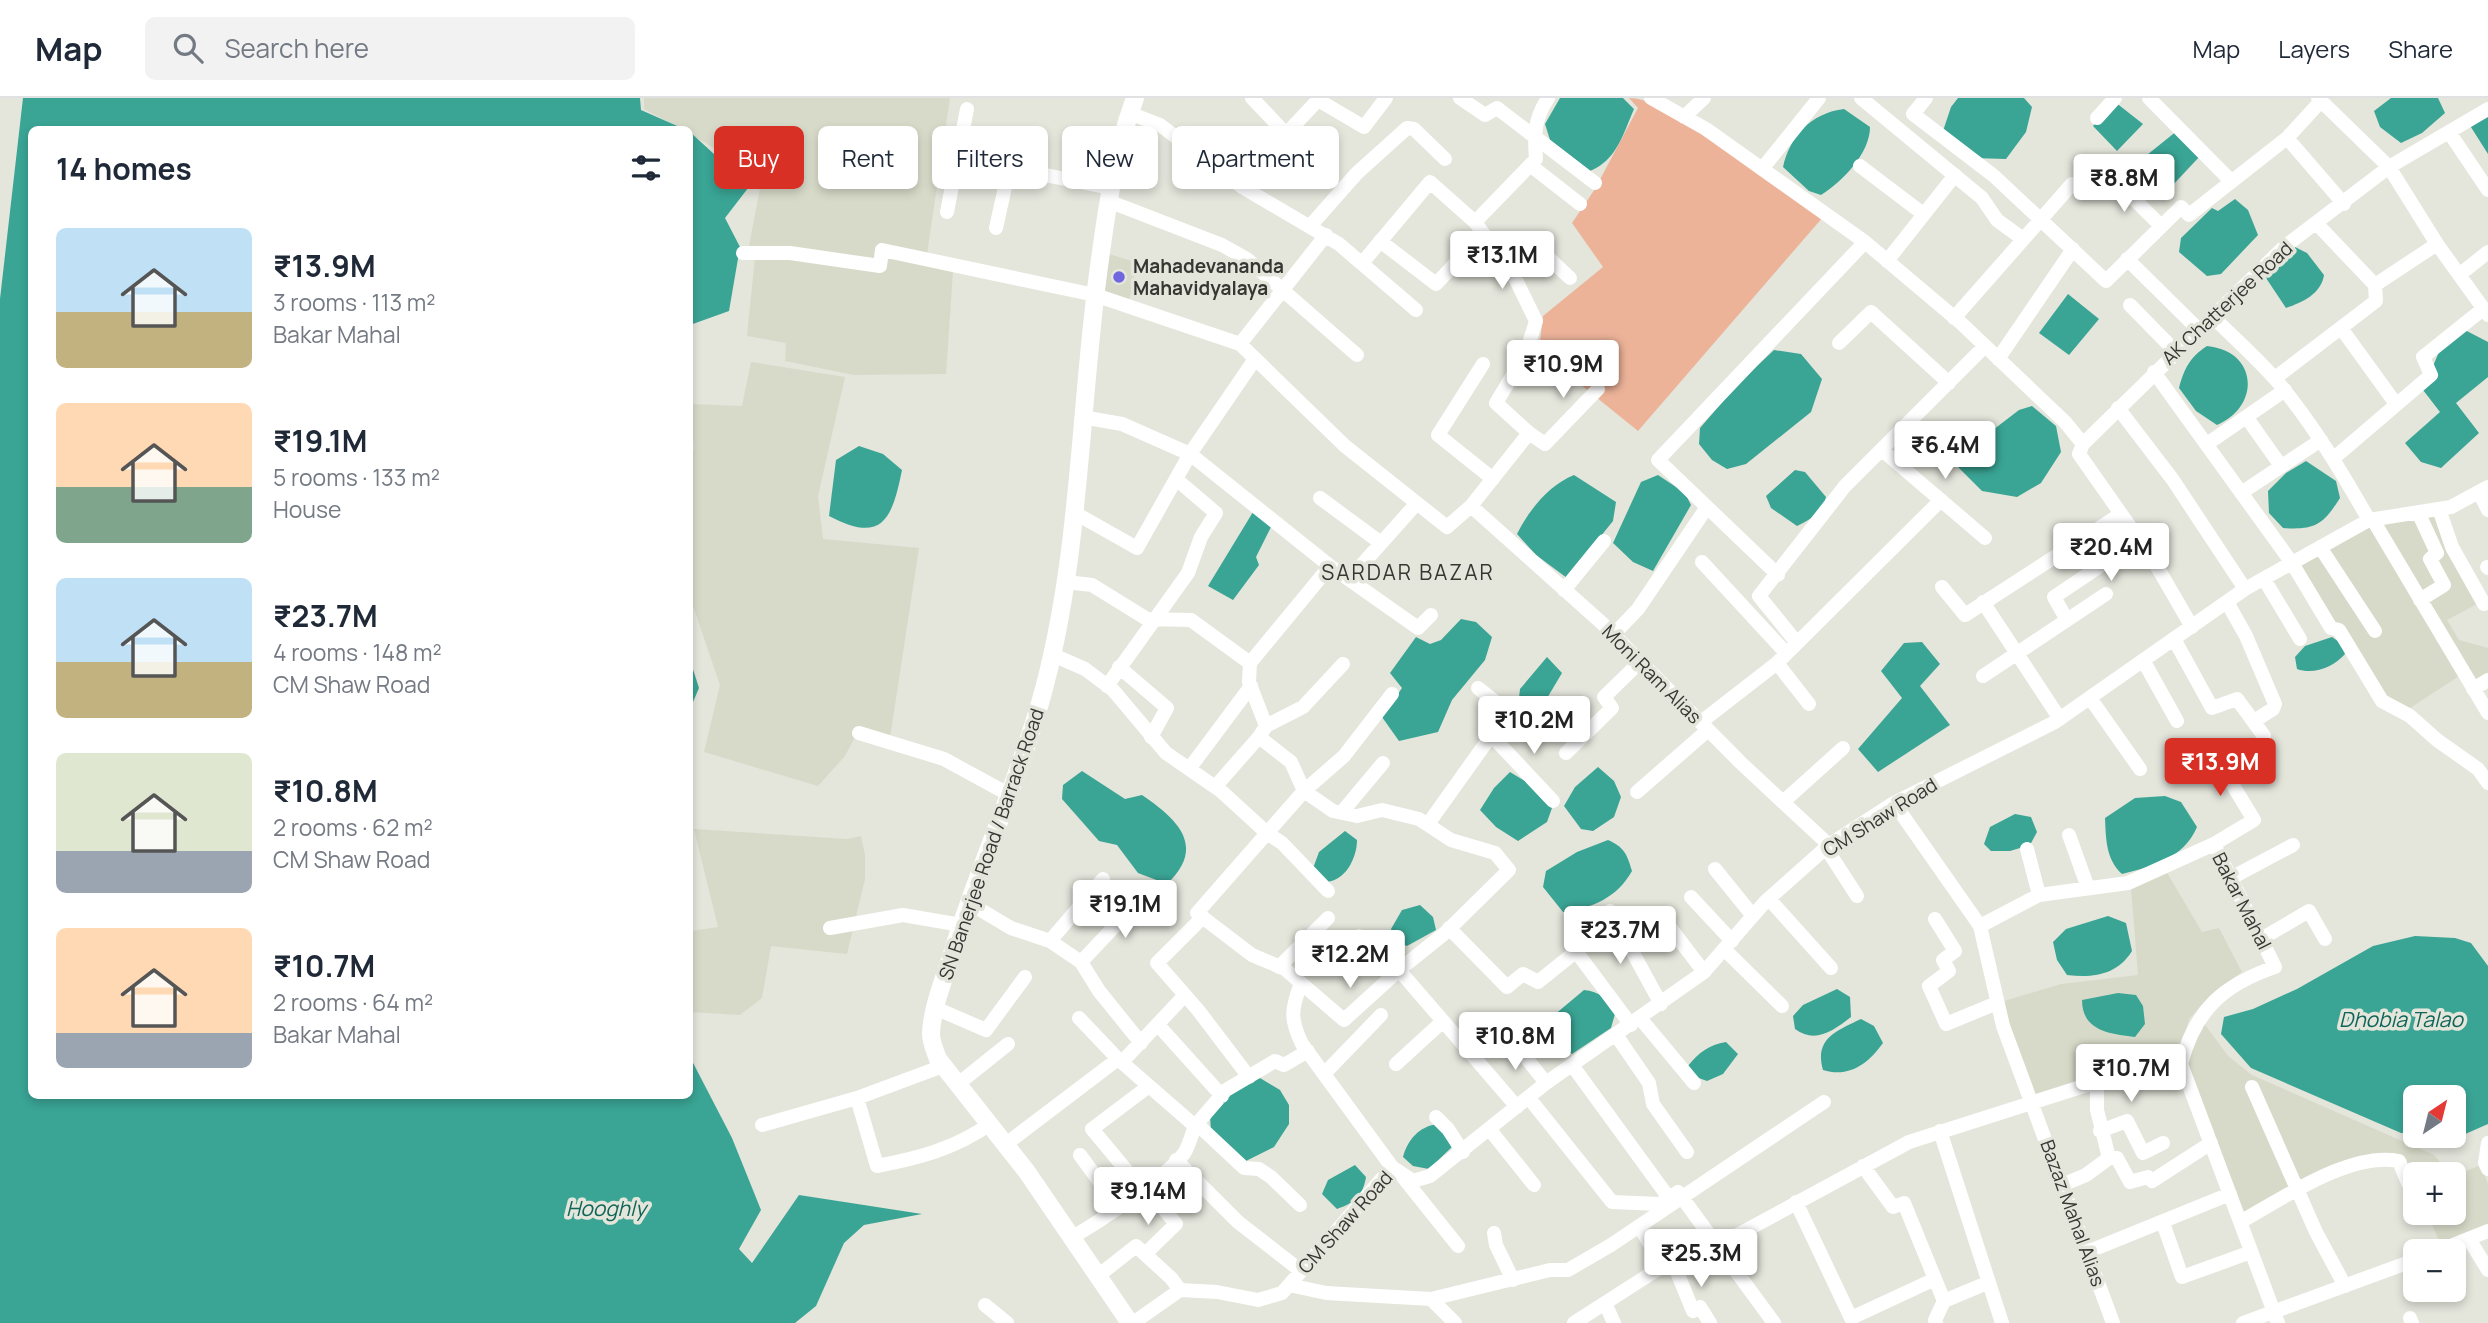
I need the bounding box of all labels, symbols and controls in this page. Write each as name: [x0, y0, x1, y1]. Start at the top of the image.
search box: [145, 17, 635, 80]
text: Map: [35, 26, 103, 71]
icon: search: [169, 29, 207, 67]
text: Search here: [225, 30, 369, 66]
text: Map: [2193, 32, 2240, 65]
text: Layers: [2278, 32, 2350, 65]
text: Share: [2388, 32, 2453, 65]
chip: Buy: [714, 126, 804, 189]
chip: Rent: [818, 126, 918, 189]
chip: Filters: [932, 126, 1048, 189]
chip: New: [1062, 126, 1158, 189]
chip: Apartment: [1172, 126, 1339, 189]
text: 14 homes: [56, 148, 192, 189]
icon: filters: [627, 149, 665, 187]
pin: ₹8.8M: [2075, 155, 2173, 214]
text: ₹8.8M: [2089, 161, 2159, 193]
pin: ₹13.1M: [1445, 232, 1559, 291]
street label: AK Chatterjee Road: [2156, 236, 2298, 370]
text: ₹13.1M: [1466, 238, 1538, 270]
text: ₹13.9M: [273, 245, 376, 286]
place label: Mahadevananda Mahavidyalaya: [1133, 253, 1284, 301]
icon: home: [112, 256, 196, 340]
marker: Mahadevananda Mahavidyalaya: [1111, 269, 1127, 285]
text: 3 rooms · 113 m²: [273, 286, 436, 318]
text: Bakar Mahal: [273, 318, 401, 350]
pin: ₹10.9M: [1506, 341, 1620, 400]
text: ₹10.9M: [1523, 347, 1603, 379]
text: ₹19.1M: [273, 420, 367, 461]
pin: ₹6.4M: [1896, 422, 1994, 481]
text: ₹6.4M: [1910, 428, 1980, 460]
icon: home: [112, 431, 196, 515]
text: 5 rooms · 133 m²: [273, 461, 440, 493]
text: House: [273, 493, 342, 525]
pin: ₹20.4M: [2054, 524, 2168, 583]
text: ₹20.4M: [2069, 530, 2153, 562]
district label: SARDAR BAZAR: [1321, 558, 1495, 586]
text: ₹23.7M: [273, 595, 378, 636]
icon: home: [112, 606, 196, 690]
street label: Moni Ram Alias: [1597, 619, 1707, 729]
text: 4 rooms · 148 m²: [273, 636, 442, 668]
text: CM Shaw Road: [273, 668, 430, 700]
pin: ₹10.2M: [1477, 696, 1591, 756]
text: ₹10.2M: [1494, 703, 1574, 735]
street label: SN Banerjee Road / Barrack Road: [932, 705, 1050, 983]
pin: ₹13.9M: [2163, 738, 2277, 798]
text: ₹13.9M: [2181, 745, 2259, 777]
text: ₹10.8M: [273, 770, 378, 811]
street label: CM Shaw Road: [1818, 772, 1942, 862]
icon: home: [112, 781, 196, 865]
text: 2 rooms · 62 m²: [273, 811, 433, 843]
text: CM Shaw Road: [273, 843, 430, 875]
street label: Bakar Mahal: [2206, 848, 2278, 954]
pin: ₹19.1M: [1068, 880, 1182, 940]
text: ₹19.1M: [1089, 887, 1161, 919]
pin: ₹23.7M: [1563, 906, 1677, 966]
text: ₹23.7M: [1580, 913, 1660, 945]
pin: ₹12.2M: [1293, 930, 1407, 990]
text: ₹12.2M: [1311, 937, 1389, 969]
text: ₹10.7M: [273, 945, 375, 986]
icon: home: [112, 956, 196, 1040]
text: 2 rooms · 64 m²: [273, 986, 433, 1018]
water label: Dhobia Talao: [2339, 1005, 2465, 1033]
pin: ₹10.8M: [1458, 1012, 1572, 1072]
text: Bakar Mahal: [273, 1018, 401, 1050]
text: ₹10.8M: [1475, 1019, 1555, 1051]
pin: ₹10.7M: [2074, 1044, 2188, 1104]
text: ₹10.7M: [2092, 1051, 2170, 1083]
north arrow: [2403, 1085, 2466, 1148]
map controls: [2403, 1085, 2466, 1302]
street label: Bazaz Mahal Alias: [2034, 1136, 2112, 1290]
button: +: [2403, 1162, 2466, 1225]
street label: CM Shaw Road: [1292, 1165, 1398, 1279]
pin: ₹9.14M: [1091, 1168, 1205, 1227]
text: ₹9.14M: [1110, 1174, 1186, 1206]
water label: Hooghly: [566, 1194, 649, 1222]
pin: ₹25.3M: [1644, 1230, 1758, 1289]
text: ₹25.3M: [1660, 1236, 1742, 1268]
button: −: [2403, 1239, 2466, 1302]

